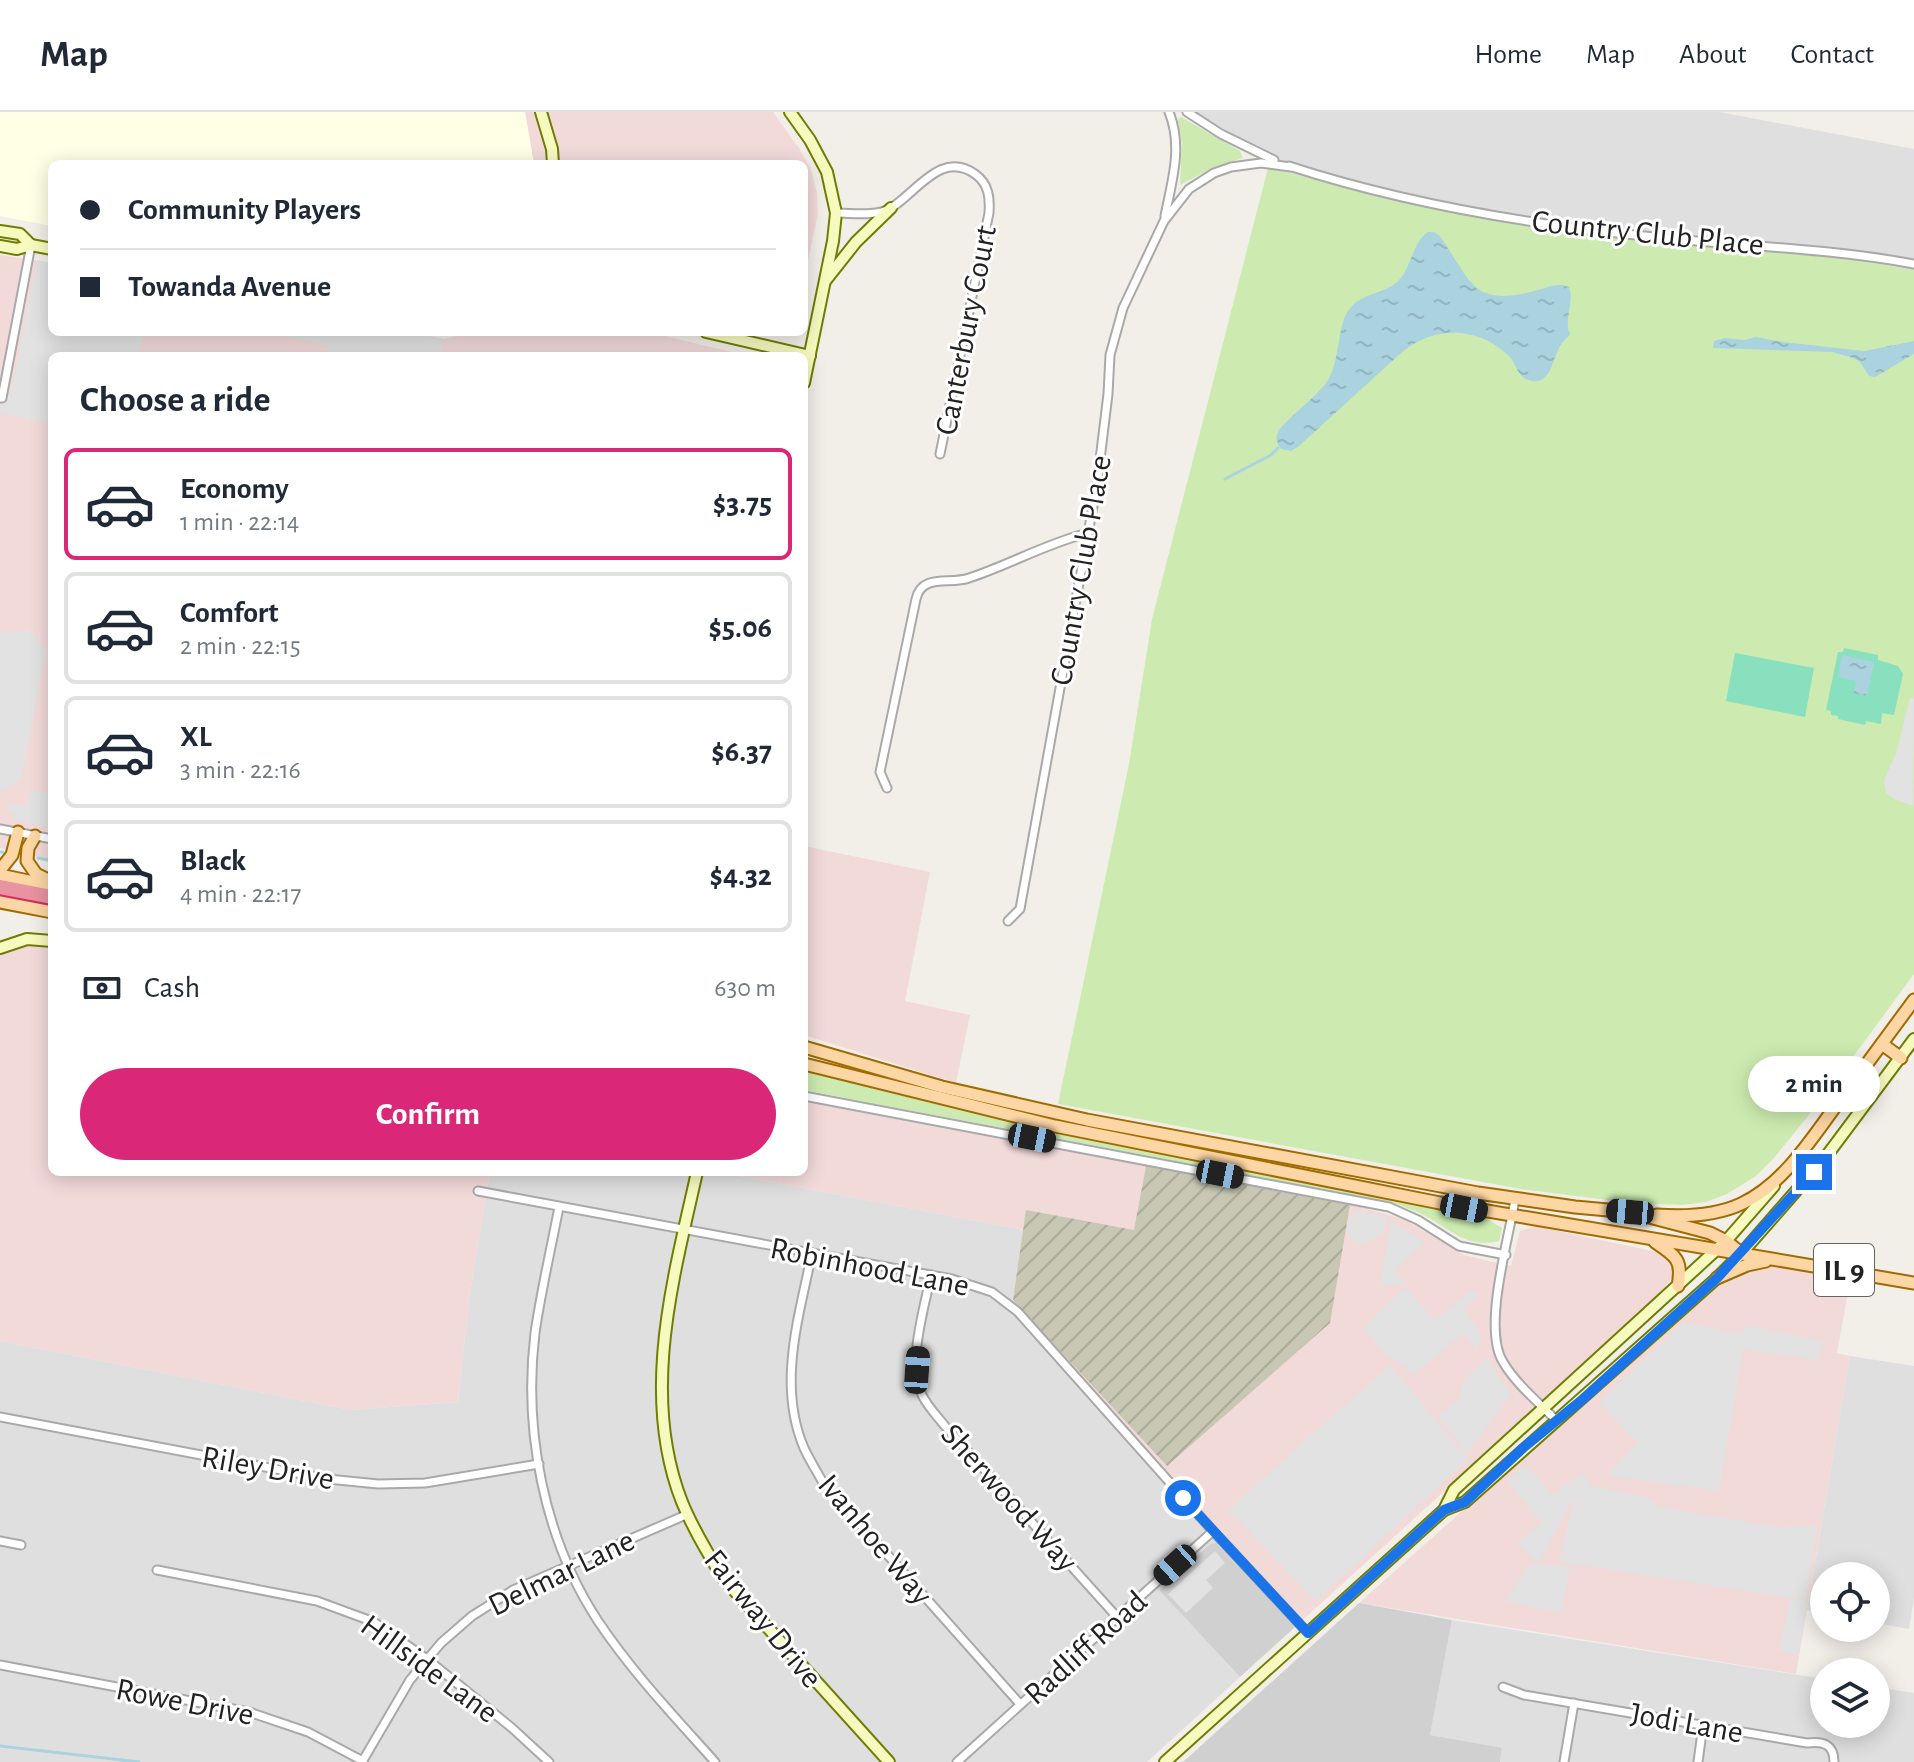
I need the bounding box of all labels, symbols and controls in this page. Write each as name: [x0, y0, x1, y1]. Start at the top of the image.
text: Map: [40, 36, 108, 74]
text: Home: [1475, 41, 1542, 69]
text: Map: [1586, 41, 1635, 69]
text: About: [1679, 41, 1747, 69]
text: Contact: [1791, 41, 1874, 69]
text: Community Players: [128, 195, 361, 225]
street label: Country Club Place: [1530, 205, 1765, 261]
street label: Canterbury Court: [930, 223, 1002, 438]
text: Towanda Avenue: [128, 272, 331, 302]
text: Choose a ride: [80, 382, 270, 418]
street label: Country Club Place: [1045, 453, 1117, 688]
icon: car: [84, 468, 156, 540]
text: Economy: [180, 474, 289, 504]
text: $3.75: [713, 489, 772, 519]
text: 1 min · 22:14: [180, 509, 299, 535]
icon: car: [84, 592, 156, 664]
text: Comfort: [180, 598, 279, 628]
text: $5.06: [709, 613, 772, 643]
text: 2 min · 22:15: [180, 633, 301, 659]
icon: car: [84, 716, 156, 788]
text: XL: [180, 722, 212, 752]
text: $6.37: [711, 737, 772, 767]
text: 3 min · 22:16: [180, 757, 301, 783]
icon: car: [84, 840, 156, 912]
text: Black: [180, 846, 246, 876]
text: $4.32: [709, 861, 772, 891]
text: 4 min · 22:17: [180, 881, 301, 907]
icon: cash: [80, 966, 124, 1010]
text: Cash: [144, 973, 200, 1003]
text: 630 m: [714, 975, 776, 1001]
callout: 2 min: [1748, 1056, 1880, 1112]
button: Confirm: [80, 1068, 776, 1160]
text: 2 min: [1785, 1071, 1843, 1097]
car: [1006, 1122, 1058, 1154]
route end: [1796, 1154, 1832, 1190]
car: [1194, 1158, 1246, 1190]
car: [1438, 1192, 1490, 1224]
car: [1605, 1198, 1655, 1226]
street label: Robinhood Lane: [768, 1232, 972, 1302]
road number: IL 9: [1814, 1244, 1874, 1296]
car: [903, 1345, 931, 1395]
street label: Sherwood Way: [935, 1418, 1084, 1578]
street label: Riley Drive: [199, 1441, 336, 1495]
street label: Ivanhoe Way: [812, 1469, 939, 1611]
route start: [1165, 1480, 1201, 1516]
street label: Delmar Lane: [483, 1524, 639, 1622]
car: [1149, 1540, 1201, 1590]
street label: Fairway Drive: [698, 1544, 828, 1694]
map controls: [1810, 1562, 1890, 1738]
button: locate: [1810, 1562, 1890, 1642]
street label: Radliff Road: [1018, 1585, 1153, 1711]
street label: Hillside Lane: [355, 1609, 504, 1729]
button: layers: [1810, 1658, 1890, 1738]
street label: Rowe Drive: [113, 1673, 256, 1731]
street label: Jodi Lane: [1628, 1697, 1746, 1749]

